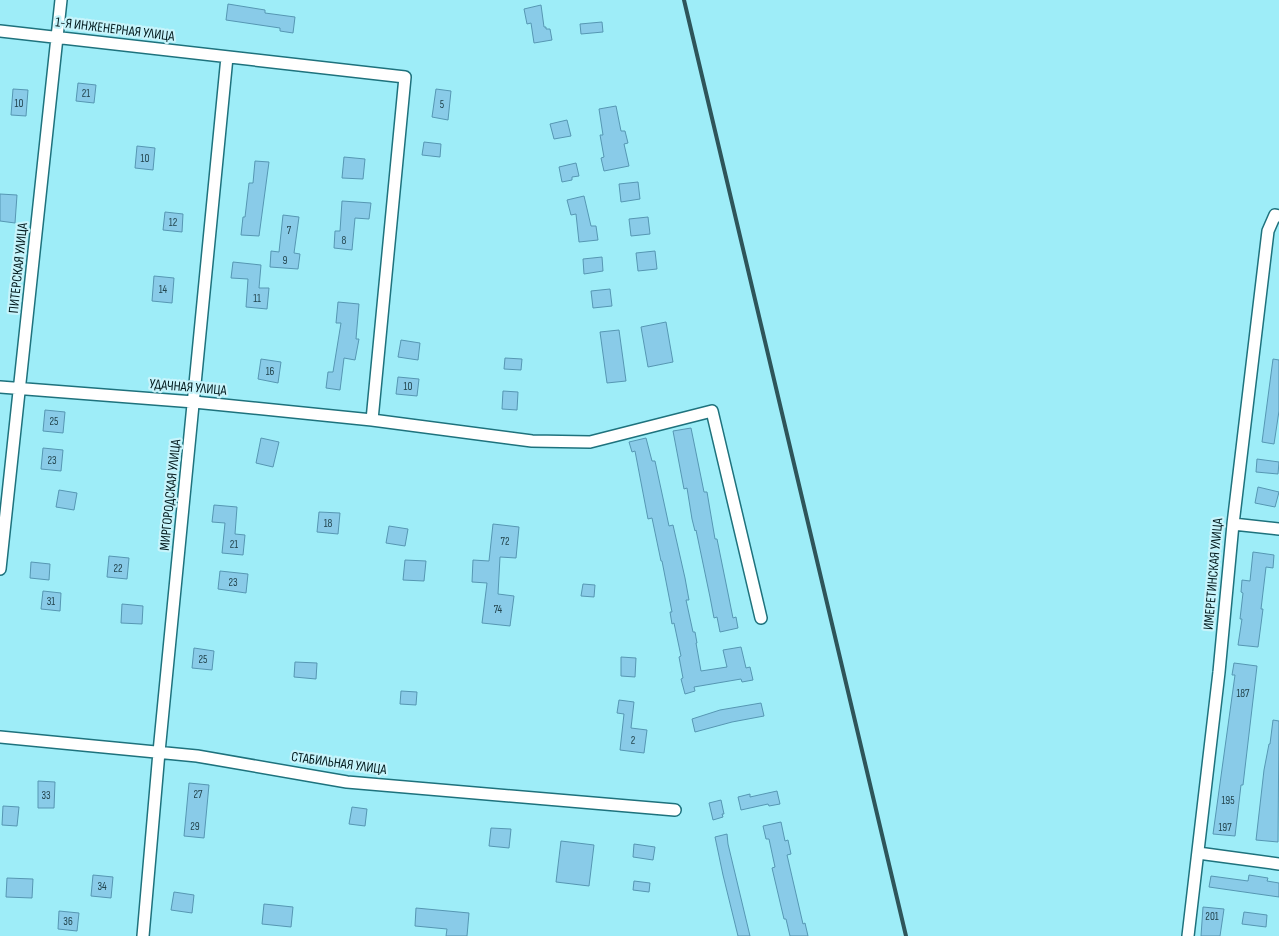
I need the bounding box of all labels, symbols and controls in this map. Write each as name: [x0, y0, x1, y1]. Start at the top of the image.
street label: 1-Я ИНЖЕНЕРНАЯ УЛИЦА: [54, 13, 177, 45]
house number: 21: [82, 87, 90, 100]
house number: 10: [15, 97, 23, 110]
house number: 5: [440, 98, 444, 111]
house number: 10: [141, 152, 149, 165]
house number: 12: [169, 216, 178, 229]
street label: ПИТЕРСКАЯ УЛИЦА: [5, 221, 31, 314]
house number: 7: [287, 224, 292, 237]
house number: 8: [342, 234, 347, 247]
house number: 9: [283, 254, 288, 267]
house number: 14: [159, 283, 168, 296]
house number: 11: [253, 292, 261, 305]
house number: 16: [266, 365, 275, 378]
street label: УДАЧНАЯ УЛИЦА: [149, 375, 228, 399]
house number: 10: [404, 380, 412, 393]
house number: 25: [50, 415, 58, 428]
street label: МИРГОРОДСКАЯ УЛИЦА: [156, 437, 184, 552]
house number: 23: [47, 454, 57, 467]
street label: ИМЕРЕТИНСКАЯ УЛИЦА: [1200, 516, 1226, 631]
house number: 18: [324, 517, 333, 530]
house number: 72: [501, 535, 510, 548]
house number: 21: [230, 538, 238, 551]
house number: 22: [113, 562, 123, 575]
house number: 23: [228, 576, 238, 589]
house number: 31: [47, 595, 55, 608]
house number: 74: [494, 603, 503, 616]
house number: 25: [199, 653, 207, 666]
house number: 187: [1236, 687, 1250, 700]
house number: 2: [631, 734, 636, 747]
street label: СТАБИЛЬНАЯ УЛИЦА: [290, 748, 389, 778]
house number: 27: [194, 788, 203, 801]
house number: 33: [41, 789, 51, 802]
house number: 195: [1221, 794, 1235, 807]
house number: 29: [190, 820, 200, 833]
house number: 197: [1218, 821, 1232, 834]
house number: 34: [97, 880, 107, 893]
house number: 201: [1205, 910, 1219, 923]
house number: 36: [63, 915, 73, 928]

